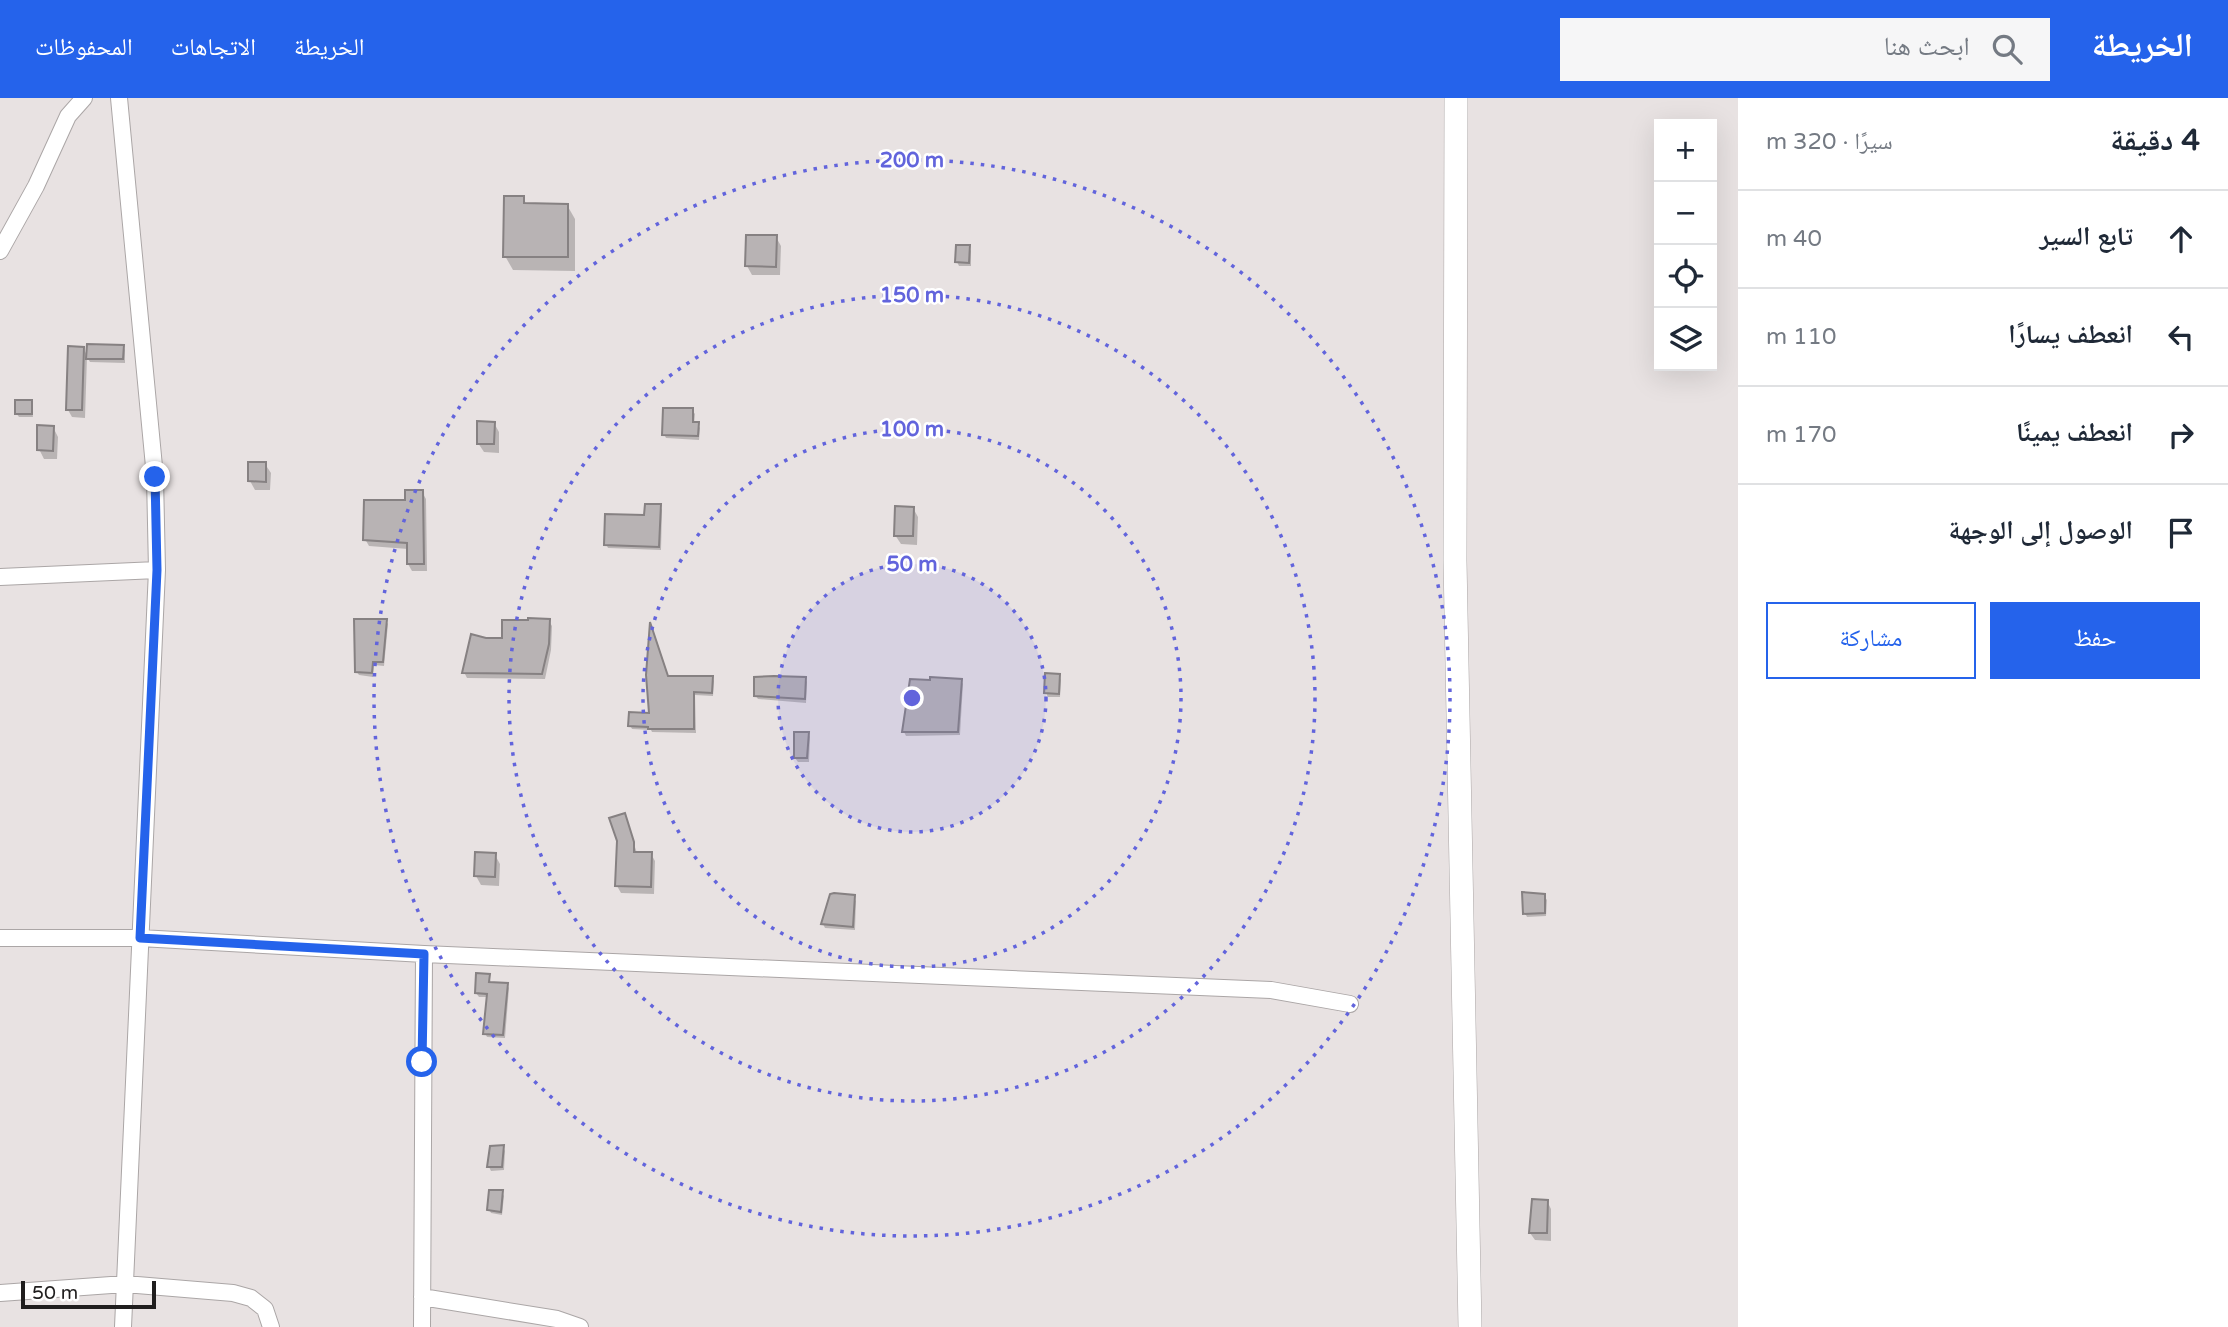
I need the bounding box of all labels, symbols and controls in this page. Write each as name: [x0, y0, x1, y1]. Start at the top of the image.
search box: [1560, 18, 2050, 81]
text: الخريطة: [2092, 26, 2193, 65]
icon: search: [1988, 30, 2026, 68]
text: ابحث هنا: [1884, 31, 1970, 62]
text: المحفوظات: [35, 33, 133, 62]
text: الاتجاهات: [171, 33, 256, 62]
text: الخريطة: [294, 33, 365, 62]
map controls: [1654, 119, 1717, 371]
button: +: [1654, 119, 1717, 182]
text: 4 دقيقة: [2110, 122, 2200, 159]
text: سيرًا · 320 m: [1766, 128, 1893, 156]
text: 200 m: [880, 148, 944, 173]
button: −: [1654, 182, 1717, 245]
icon: ahead: [2162, 220, 2200, 258]
text: تابع السير: [2040, 221, 2133, 252]
text: 40 m: [1766, 225, 1822, 253]
button: locate: [1654, 245, 1717, 308]
text: 150 m: [880, 283, 944, 308]
button: layers: [1654, 308, 1717, 371]
icon: left: [2162, 318, 2200, 356]
text: انعطف يسارًا: [2008, 319, 2133, 350]
text: 110 m: [1766, 323, 1836, 351]
icon: right: [2162, 416, 2200, 454]
text: 100 m: [880, 417, 944, 442]
text: انعطف يمينًا: [2016, 417, 2133, 448]
text: 170 m: [1766, 421, 1836, 449]
route end: [139, 461, 170, 492]
icon: arrive: [2162, 514, 2200, 552]
text: الوصول إلى الوجهة: [1949, 515, 2133, 546]
text: 50 m: [886, 552, 938, 577]
button: مشاركة: [1766, 602, 1976, 679]
button: حفظ: [1990, 602, 2200, 679]
centre of rings: [900, 686, 924, 710]
route start: [406, 1046, 437, 1077]
scale bar: [21, 1278, 156, 1310]
text: 50 m: [32, 1282, 78, 1304]

